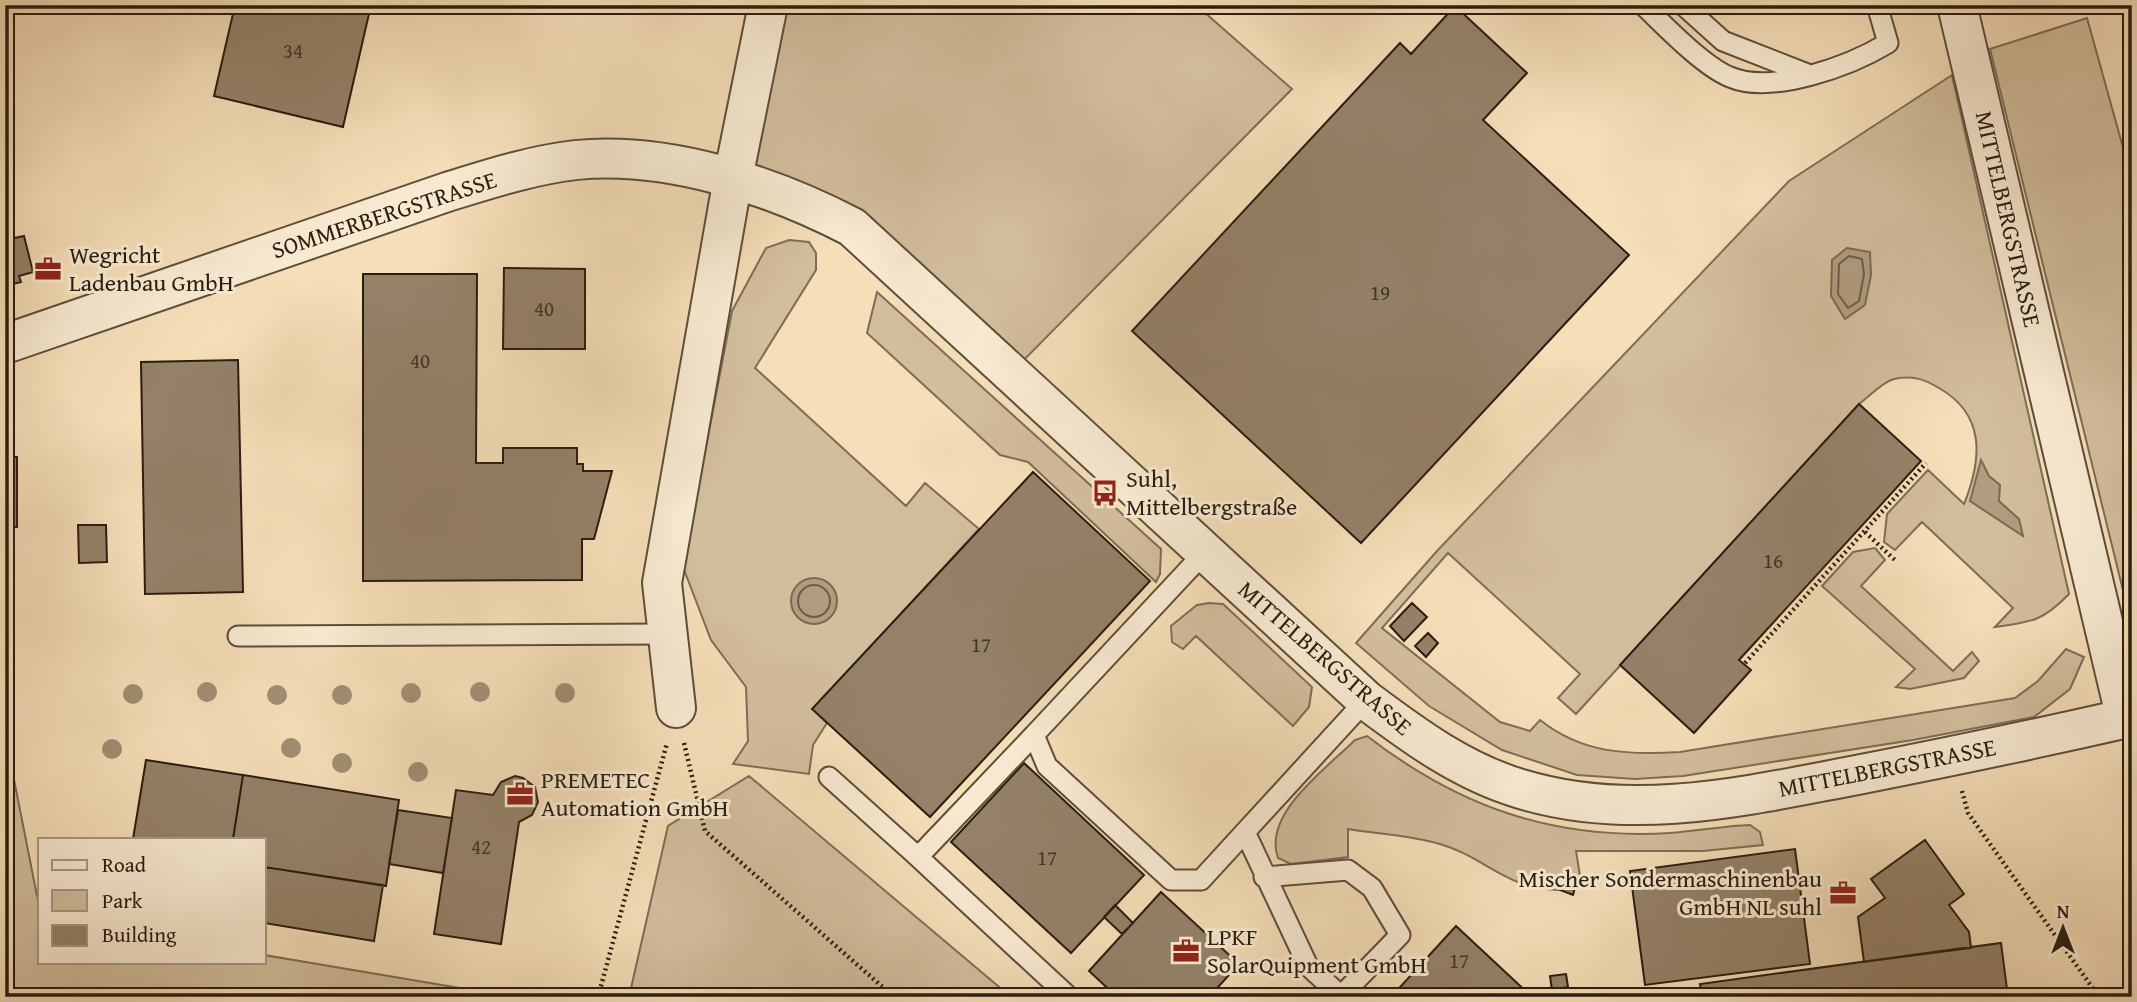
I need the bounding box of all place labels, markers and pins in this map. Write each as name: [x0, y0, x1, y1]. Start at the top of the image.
place label: Wegricht Ladenbau GmbH: [69, 237, 234, 300]
office icon: Wegricht Ladenbau GmbH: [33, 254, 63, 284]
place label: Suhl, Mittelbergstraße: [1126, 461, 1297, 524]
bus stop icon: Suhl, Mittelbergstraße: [1090, 478, 1120, 508]
place label: PREMETEC Automation GmbH: [541, 762, 729, 825]
office icon: PREMETEC Automation GmbH: [505, 779, 535, 809]
place label: Mischer Sondermaschinenbau GmbH NL suhl: [1519, 861, 1822, 924]
office icon: Mischer Sondermaschinenbau GmbH NL suhl: [1828, 878, 1858, 908]
place label: LPKF SolarQuipment GmbH: [1207, 919, 1426, 982]
office icon: LPKF SolarQuipment GmbH: [1171, 936, 1201, 966]

